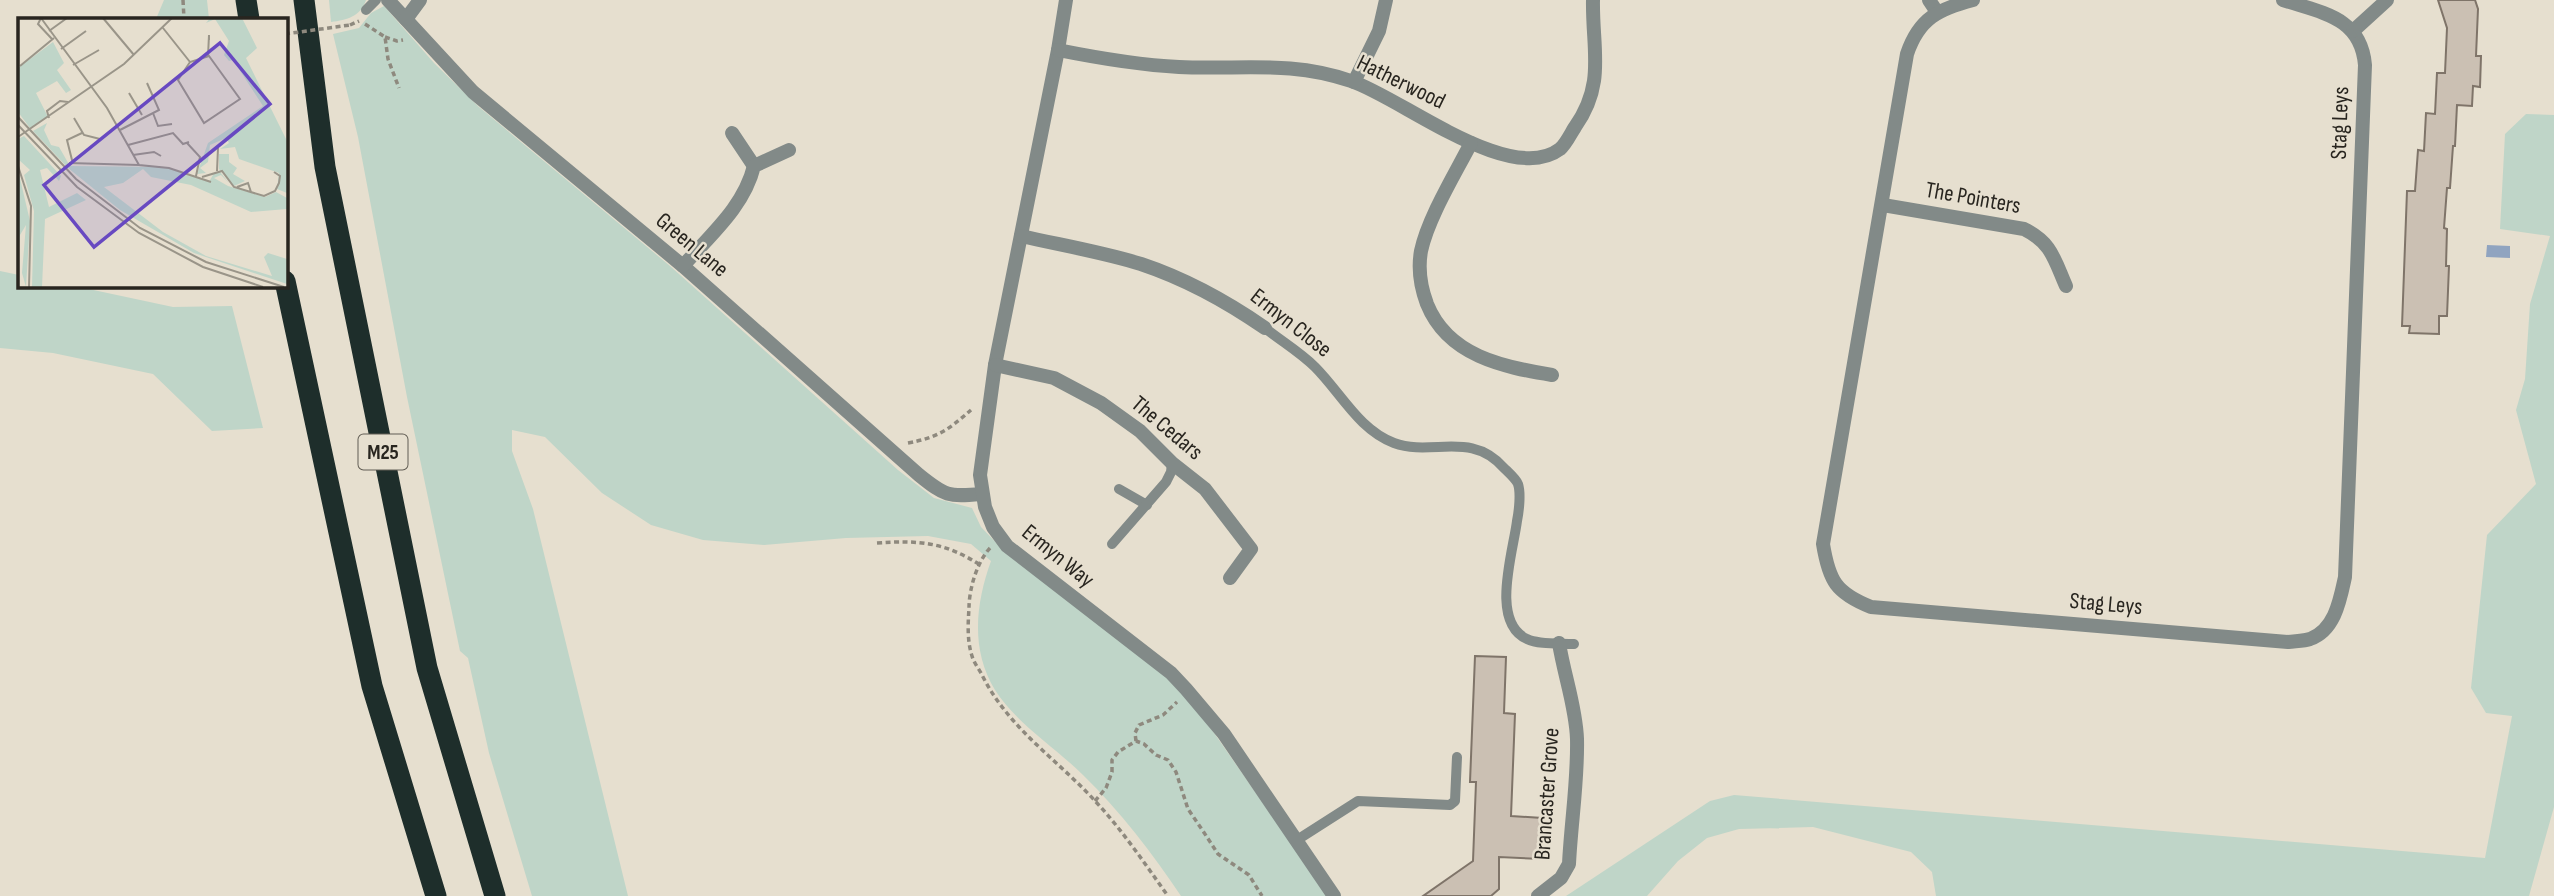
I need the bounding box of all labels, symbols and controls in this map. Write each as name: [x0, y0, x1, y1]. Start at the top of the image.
inset map: [18, 18, 287, 287]
street label: Hatherwood: [1352, 49, 1450, 115]
street label: Stag Leys: [2325, 86, 2355, 160]
street label: The Pointers: [1923, 176, 2023, 220]
street label: Green Lane: [650, 207, 734, 283]
street label: Ermyn Close: [1245, 283, 1337, 363]
street label: The Cedars: [1125, 390, 1209, 466]
road number: M25: [358, 434, 408, 470]
street label: Ermyn Way: [1016, 518, 1100, 594]
street label: Stag Leys: [2068, 587, 2144, 621]
street label: Brancaster Grove: [1528, 727, 1566, 861]

